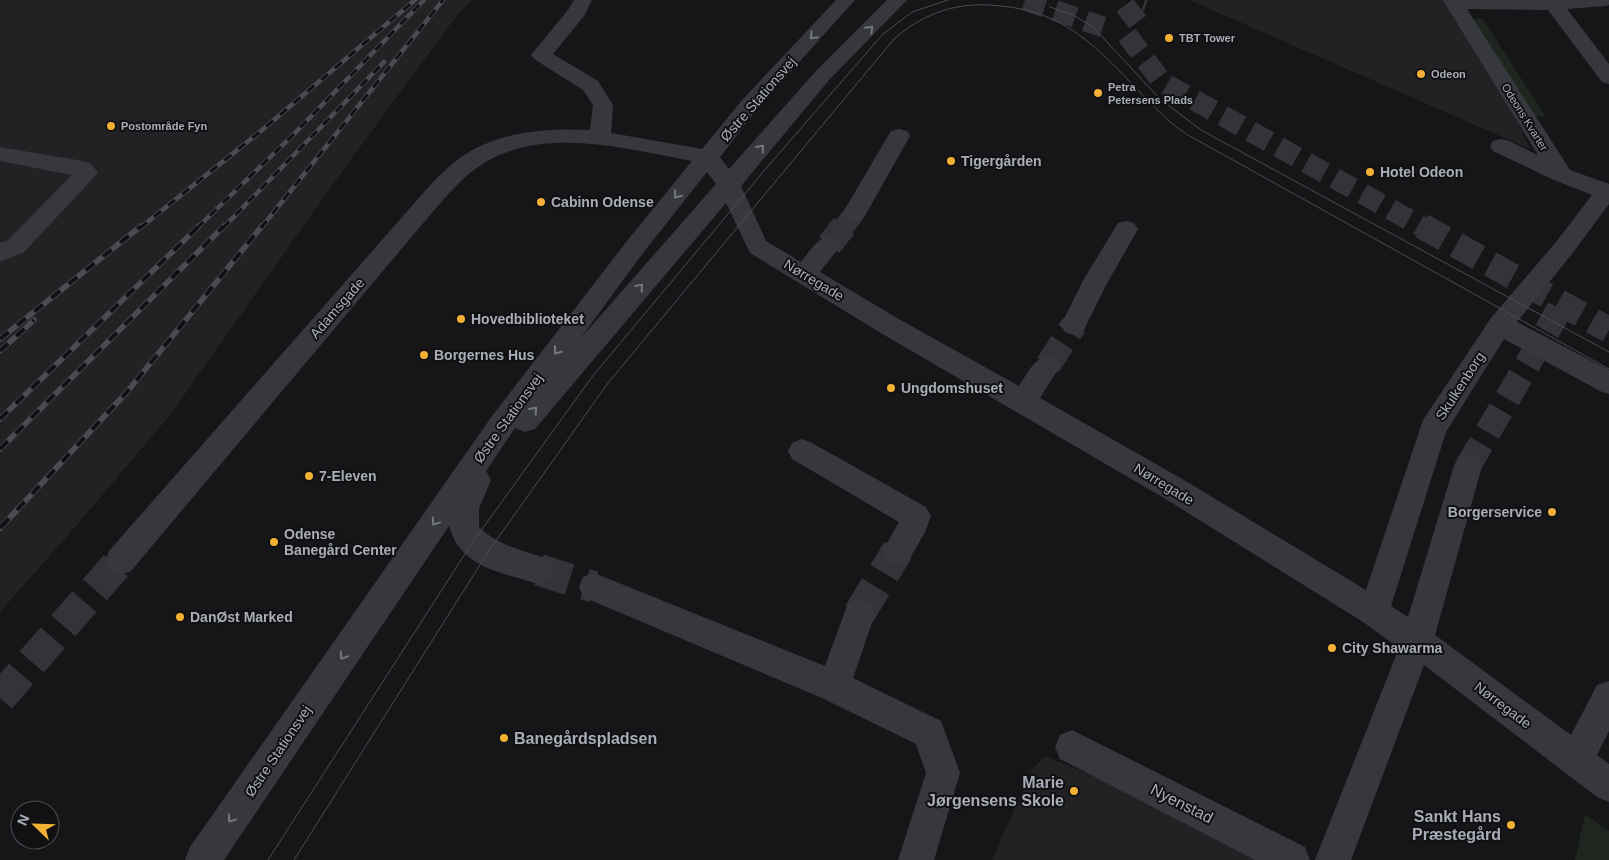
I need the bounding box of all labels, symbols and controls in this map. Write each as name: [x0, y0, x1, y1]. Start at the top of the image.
one-way arrow: [864, 25, 873, 34]
one-way arrow: [810, 30, 819, 39]
marker: TBT Tower: [1163, 32, 1175, 44]
place label: TBT Tower: [1179, 32, 1236, 44]
street label: Østre Stationsvej: [717, 54, 799, 144]
marker: Odeon: [1415, 68, 1427, 80]
place label: Odeon: [1431, 68, 1466, 80]
place label: Petra Petersens Plads: [1108, 81, 1193, 106]
street label: Odeons Kvarter: [1499, 81, 1551, 153]
marker: Petra Petersens Plads: [1092, 87, 1104, 99]
marker: Postområde Fyn: [105, 120, 117, 132]
place label: Postområde Fyn: [121, 120, 207, 132]
one-way arrow: [755, 145, 764, 154]
place label: Tigergården: [961, 153, 1042, 169]
marker: Tigergården: [945, 155, 957, 167]
place label: Hotel Odeon: [1380, 164, 1463, 180]
marker: Hotel Odeon: [1364, 166, 1376, 178]
one-way arrow: [675, 189, 683, 198]
place label: Cabinn Odense: [551, 194, 654, 210]
marker: Cabinn Odense: [535, 196, 547, 208]
street label: Nørregade: [781, 256, 847, 304]
street label: Adamsgade: [306, 274, 368, 341]
one-way arrow: [635, 284, 644, 293]
place label: Hovedbiblioteket: [471, 311, 584, 327]
marker: Hovedbiblioteket: [455, 313, 467, 325]
one-way arrow: [554, 345, 563, 355]
place label: Borgernes Hus: [434, 347, 535, 363]
marker: Borgernes Hus: [418, 349, 430, 361]
street label: Skulkenborg: [1432, 349, 1488, 423]
street label: Østre Stationsvej: [470, 370, 546, 466]
place label: Ungdomshuset: [901, 380, 1003, 396]
marker: Ungdomshuset: [885, 382, 897, 394]
one-way arrow: [529, 407, 538, 416]
street label: Nørregade: [1131, 460, 1197, 508]
place label: 7-Eleven: [319, 468, 377, 484]
marker: 7-Eleven: [303, 470, 315, 482]
place label: Borgerservice: [1448, 504, 1542, 520]
marker: Borgerservice: [1546, 506, 1558, 518]
one-way arrow: [432, 516, 441, 526]
place label: Odense Banegård Center: [284, 526, 397, 558]
marker: Odense Banegård Center: [268, 536, 280, 548]
place label: DanØst Marked: [190, 609, 293, 625]
marker: DanØst Marked: [174, 611, 186, 623]
place label: City Shawarma: [1342, 640, 1443, 656]
marker: City Shawarma: [1326, 642, 1338, 654]
one-way arrow: [340, 650, 349, 660]
street label: Nørregade: [1471, 678, 1535, 732]
street label: Østre Stationsvej: [242, 702, 314, 800]
place label: Banegårdspladsen: [514, 730, 657, 747]
marker: Banegårdspladsen: [498, 732, 510, 744]
place label: Marie Jørgensens Skole: [927, 774, 1064, 809]
street label: Nyenstad: [1148, 781, 1216, 826]
marker: Marie Jørgensens Skole: [1068, 785, 1080, 797]
north arrow: [10, 800, 60, 850]
place label: Sankt Hans Præstegård: [1412, 808, 1501, 843]
text: N: [14, 812, 32, 828]
one-way arrow: [228, 813, 237, 822]
marker: Sankt Hans Præstegård: [1505, 819, 1517, 831]

